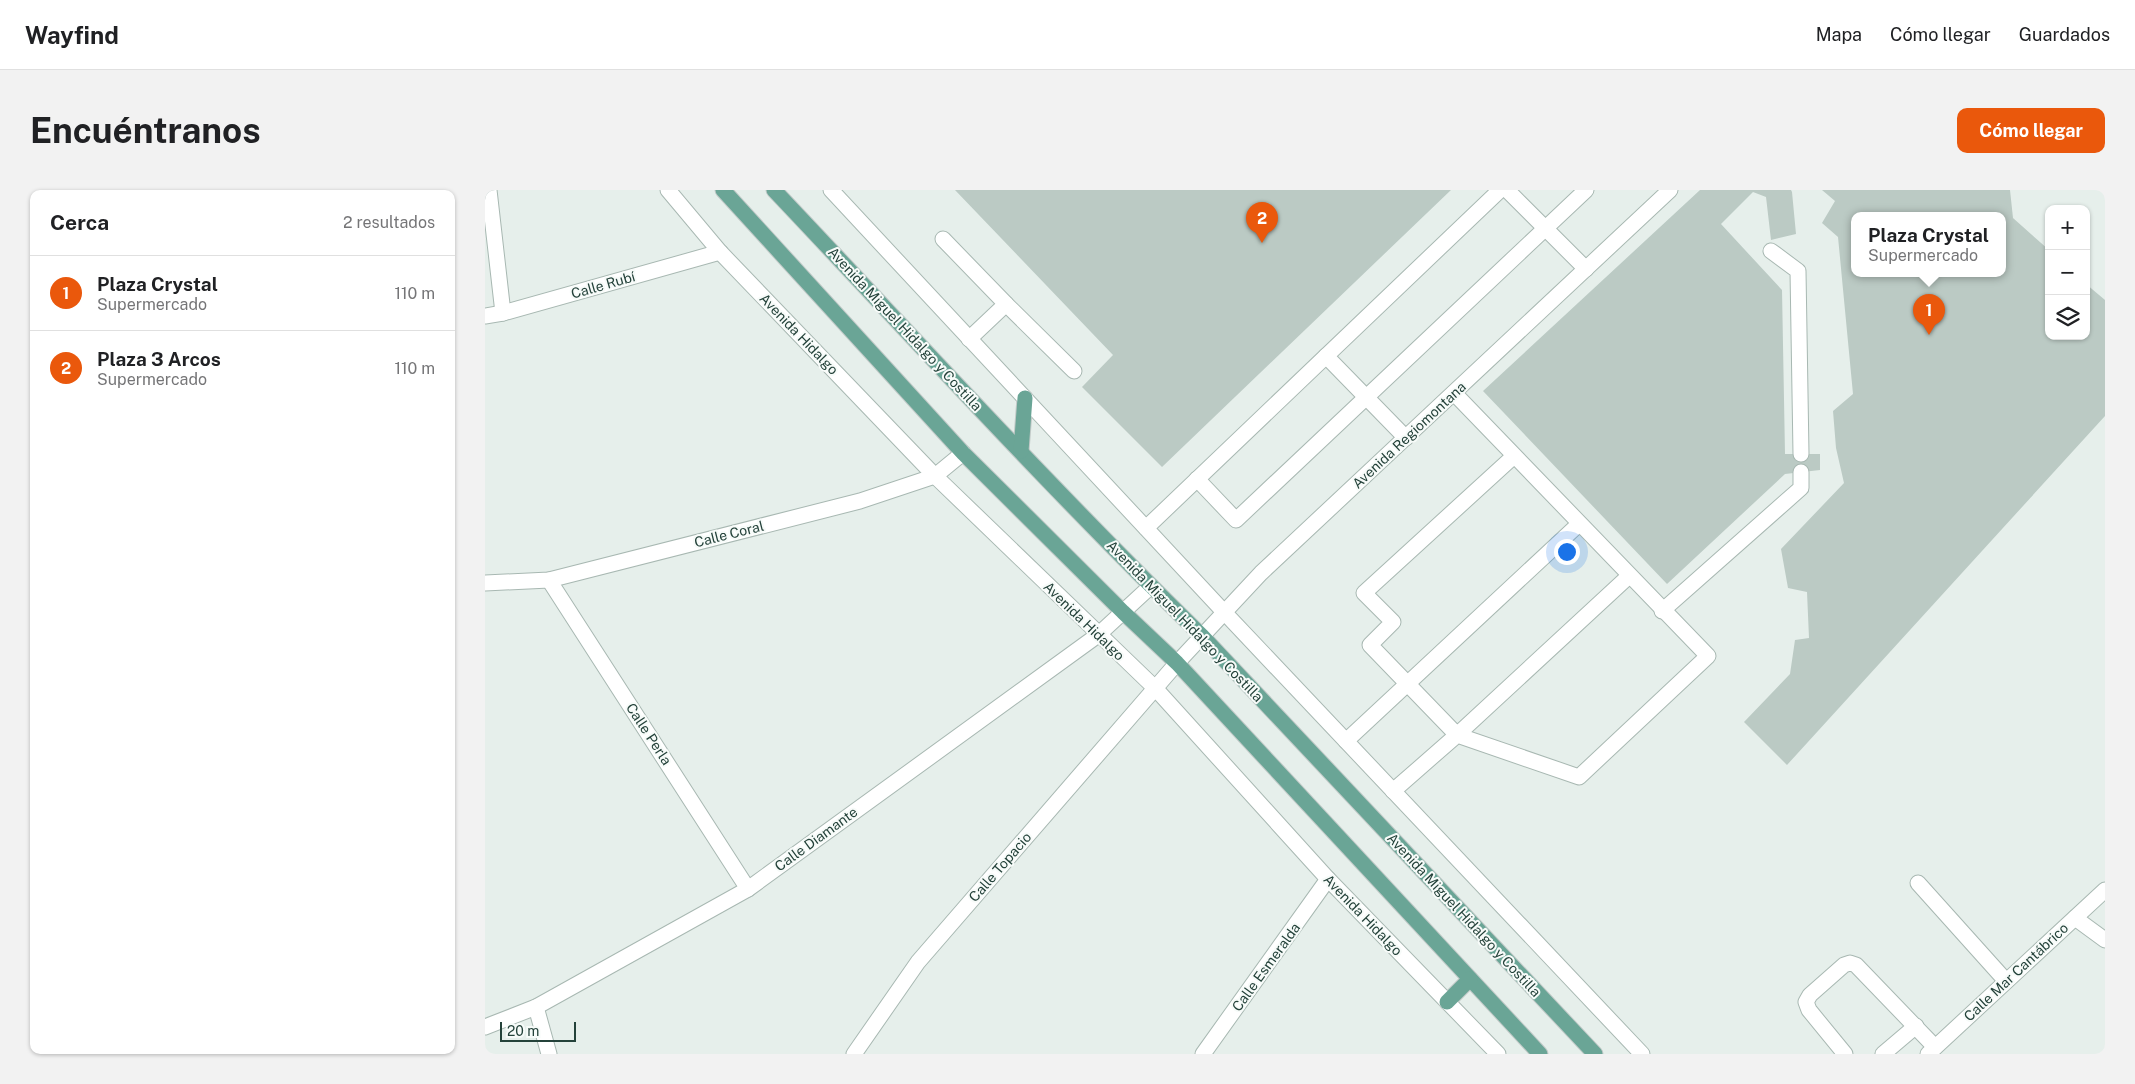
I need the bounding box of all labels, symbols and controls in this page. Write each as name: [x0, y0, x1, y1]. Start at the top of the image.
text: Wayfind: [25, 21, 119, 49]
text: Mapa: [1816, 24, 1862, 45]
text: Cómo llegar: [1890, 24, 1991, 45]
text: Guardados: [2019, 24, 2110, 45]
button: Cómo llegar: [1957, 108, 2105, 153]
text: Encuéntranos: [30, 110, 261, 151]
pin: 2: [1246, 202, 1278, 243]
map controls: [2045, 205, 2090, 340]
button: +: [2045, 205, 2090, 250]
text: Cerca: [50, 210, 109, 235]
popup: [1851, 212, 2006, 277]
text: 2 resultados: [343, 213, 435, 232]
text: Plaza Crystal: [1868, 224, 1989, 246]
street label: Avenida Miguel Hidalgo y Costilla: [825, 244, 985, 414]
text: Supermercado: [1868, 246, 1978, 265]
button: −: [2045, 250, 2090, 295]
street label: Calle Rubí: [569, 268, 637, 302]
text: Plaza Crystal: [97, 273, 218, 295]
text: 1: [63, 284, 69, 303]
text: 110 m: [394, 284, 435, 303]
street label: Avenida Hidalgo: [756, 290, 842, 378]
pin: 1: [1913, 294, 1945, 335]
text: Supermercado: [97, 295, 207, 314]
button: layers: [2045, 295, 2090, 340]
text: Plaza 3 Arcos: [97, 348, 221, 370]
text: 2: [61, 359, 71, 378]
text: 110 m: [394, 359, 435, 378]
text: Supermercado: [97, 370, 207, 389]
street label: Avenida Regiomontana: [1349, 378, 1469, 492]
street label: Calle Coral: [693, 518, 765, 550]
street label: Avenida Miguel Hidalgo y Costilla: [1104, 537, 1266, 705]
your location: [1554, 539, 1580, 565]
street label: Avenida Hidalgo: [1040, 578, 1128, 664]
street label: Calle Perla: [623, 700, 675, 768]
street label: Calle Diamante: [772, 804, 860, 874]
street label: Calle Topacio: [966, 829, 1034, 905]
street label: Avenida Miguel Hidalgo y Costilla: [1384, 830, 1544, 1000]
street label: Avenida Hidalgo: [1320, 871, 1406, 959]
street label: Calle Esmeralda: [1229, 920, 1303, 1014]
street label: Calle Mar Cantábrico: [1961, 920, 2071, 1024]
scale bar: [500, 1019, 576, 1042]
text: 20 m: [507, 1023, 539, 1039]

